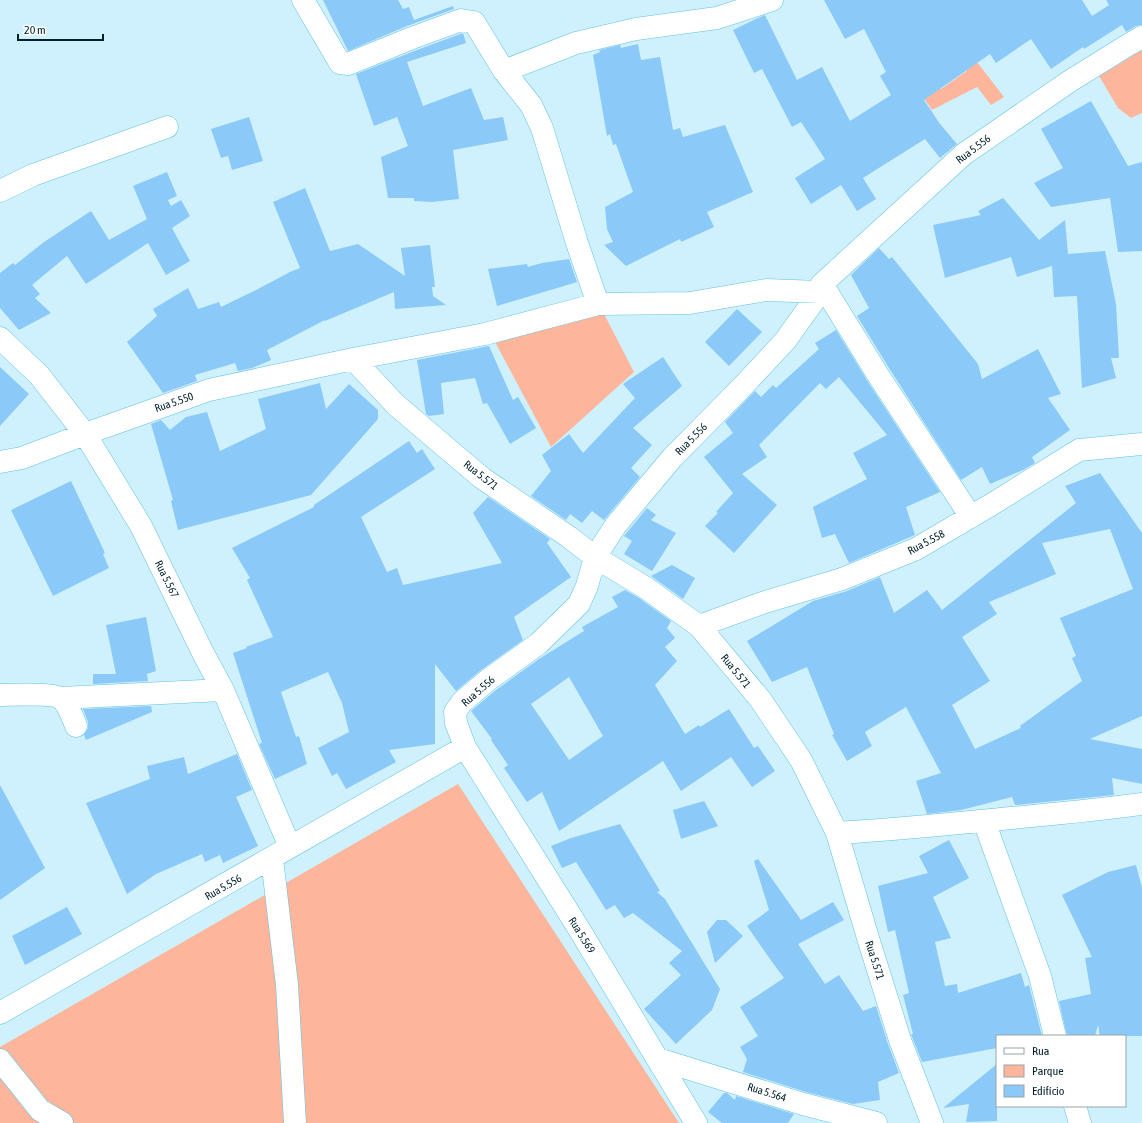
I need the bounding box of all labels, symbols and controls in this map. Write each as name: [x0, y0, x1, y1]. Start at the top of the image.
scale bar: [18, 16, 103, 42]
text: 20 m: [24, 23, 46, 37]
street label: Rua 5.556: [953, 132, 993, 166]
street label: Rua 5.550: [153, 390, 195, 414]
street label: Rua 5.556: [673, 421, 709, 457]
street label: Rua 5.571: [462, 458, 500, 492]
street label: Rua 5.558: [905, 527, 947, 557]
street label: Rua 5.567: [153, 558, 181, 600]
street label: Rua 5.571: [719, 652, 753, 690]
street label: Rua 5.556: [459, 673, 497, 709]
street label: Rua 5.556: [203, 872, 243, 902]
street label: Rua 5.569: [566, 915, 598, 955]
street label: Rua 5.571: [863, 939, 887, 981]
legend: [996, 1035, 1126, 1107]
text: Rua: [1032, 1044, 1049, 1058]
text: Parque: [1032, 1064, 1064, 1078]
street label: Rua 5.564: [746, 1080, 788, 1104]
text: Edifício: [1032, 1084, 1065, 1098]

